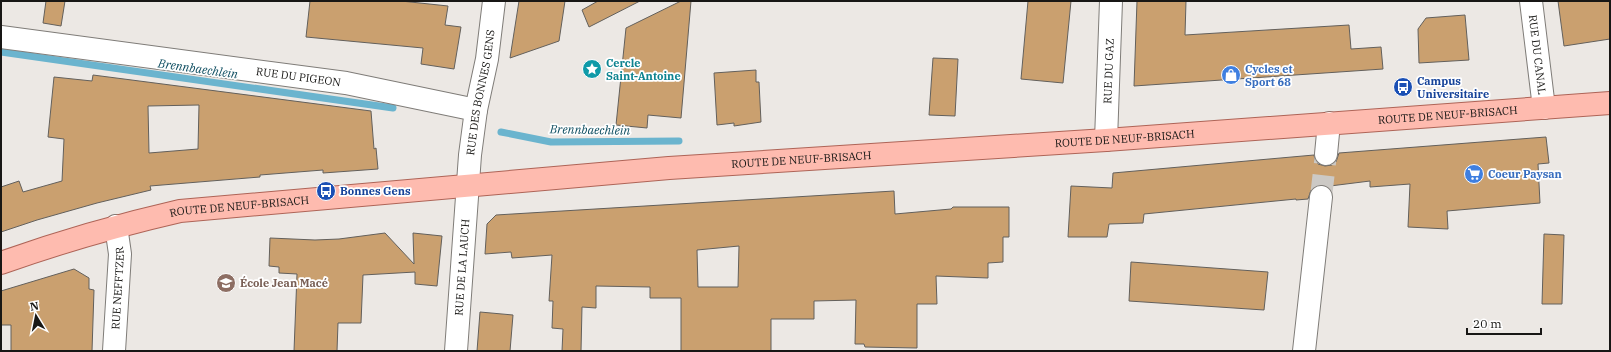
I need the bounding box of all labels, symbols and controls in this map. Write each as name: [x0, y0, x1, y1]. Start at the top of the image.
street label: RUE DU CANAL: [1526, 14, 1549, 95]
street label: RUE DES BONNES GENS: [463, 29, 497, 156]
street label: RUE DU GAZ: [1100, 38, 1117, 104]
water label: Brennbaechlein: [156, 55, 239, 82]
place label: Cercle Saint-Antoine: [606, 56, 681, 83]
place icon: Cercle Saint-Antoine: [581, 58, 603, 80]
place label: Cycles et Sport 68: [1245, 62, 1293, 89]
street label: RUE DU PIGEON: [255, 64, 342, 89]
shop icon: Cycles et Sport 68: [1220, 64, 1242, 86]
place label: Campus Universitaire: [1417, 74, 1489, 101]
bus stop icon: Campus Universitaire: [1392, 76, 1414, 98]
street label: ROUTE DE NEUF-BRISACH: [1377, 103, 1519, 127]
water label: Brennbaechlein: [549, 121, 631, 138]
street label: ROUTE DE NEUF-BRISACH: [1054, 126, 1195, 150]
street label: ROUTE DE NEUF-BRISACH: [731, 148, 872, 171]
supermarket icon: Coeur Paysan: [1463, 163, 1485, 185]
place label: Coeur Paysan: [1488, 167, 1562, 181]
bus stop icon: Bonnes Gens: [315, 180, 337, 202]
place label: Bonnes Gens: [340, 184, 411, 198]
street label: ROUTE DE NEUF-BRISACH: [168, 193, 310, 220]
street label: RUE DE LA LAUCH: [452, 218, 472, 316]
street label: RUE NEFFTZER: [108, 245, 127, 330]
school or university icon: École Jean Macé: [215, 272, 237, 294]
place label: École Jean Macé: [240, 275, 328, 290]
north arrow: [16, 296, 56, 336]
text: N: [29, 298, 40, 314]
scale bar: [1467, 310, 1541, 336]
text: 20 m: [1473, 316, 1502, 331]

